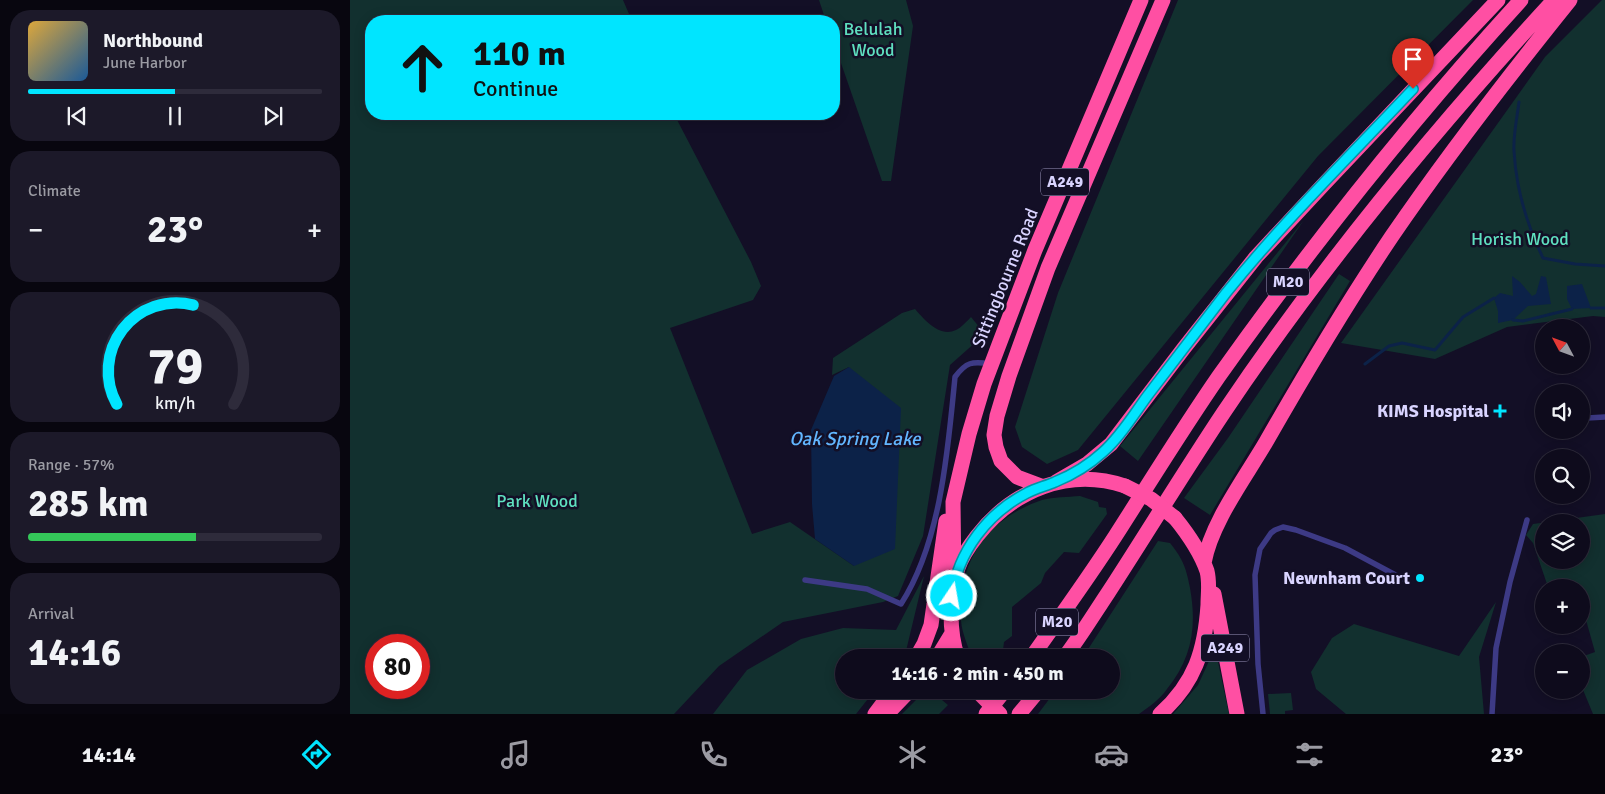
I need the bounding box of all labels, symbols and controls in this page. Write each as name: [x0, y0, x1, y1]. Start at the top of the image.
park label: Belulah Wood: [843, 18, 903, 61]
text: Northbound: [103, 29, 203, 53]
text: 110 m: [473, 32, 566, 75]
icon: ahead: [390, 35, 455, 100]
pin: [1392, 38, 1434, 89]
icon: arrive: [1399, 45, 1427, 73]
text: June Harbor: [103, 53, 187, 73]
text: Continue: [473, 75, 558, 102]
icon: previous: [63, 102, 91, 130]
icon: pause: [161, 102, 189, 130]
icon: next: [259, 102, 287, 130]
road number: A249: [1041, 168, 1089, 196]
text: Climate: [28, 181, 81, 201]
street label: Sittingbourne Road: [967, 205, 1043, 351]
text: 23°: [147, 206, 203, 253]
text: −: [28, 213, 43, 247]
text: +: [307, 213, 322, 247]
park label: Horish Wood: [1471, 228, 1569, 250]
road number: M20: [1267, 268, 1309, 296]
north arrow: [1535, 319, 1590, 374]
map controls: [1535, 319, 1590, 699]
text: 79: [147, 334, 203, 398]
button: sound: [1535, 384, 1590, 439]
text: km/h: [155, 392, 195, 414]
place label: KIMS Hospital: [1377, 400, 1489, 422]
marker: KIMS Hospital: [1493, 404, 1507, 418]
water label: Oak Spring Lake: [789, 427, 922, 451]
button: search: [1535, 449, 1590, 504]
text: Range · 57%: [28, 455, 114, 475]
text: 285 km: [28, 480, 149, 527]
park label: Park Wood: [496, 490, 578, 512]
button: layers: [1535, 514, 1590, 569]
place label: Newnham Court: [1283, 567, 1410, 589]
position arrow: [925, 569, 977, 621]
marker: Newnham Court: [1414, 572, 1426, 584]
button: +: [1535, 579, 1590, 634]
text: Arrival: [28, 604, 74, 624]
road number: M20: [1036, 608, 1078, 636]
text: 14:16: [28, 629, 121, 676]
speed limit sign: 80: [365, 634, 430, 699]
road number: A249: [1201, 634, 1249, 661]
button: −: [1535, 644, 1590, 699]
text: 14:16 · 2 min · 450 m: [891, 662, 1064, 686]
icon: directions: [299, 737, 334, 772]
icon: music: [498, 737, 533, 772]
icon: phone: [696, 737, 731, 772]
icon: climate: [895, 737, 930, 772]
icon: car: [1094, 737, 1129, 772]
icon: filters: [1292, 737, 1327, 772]
text: 14:14: [82, 741, 136, 768]
text: 23°: [1491, 741, 1523, 768]

